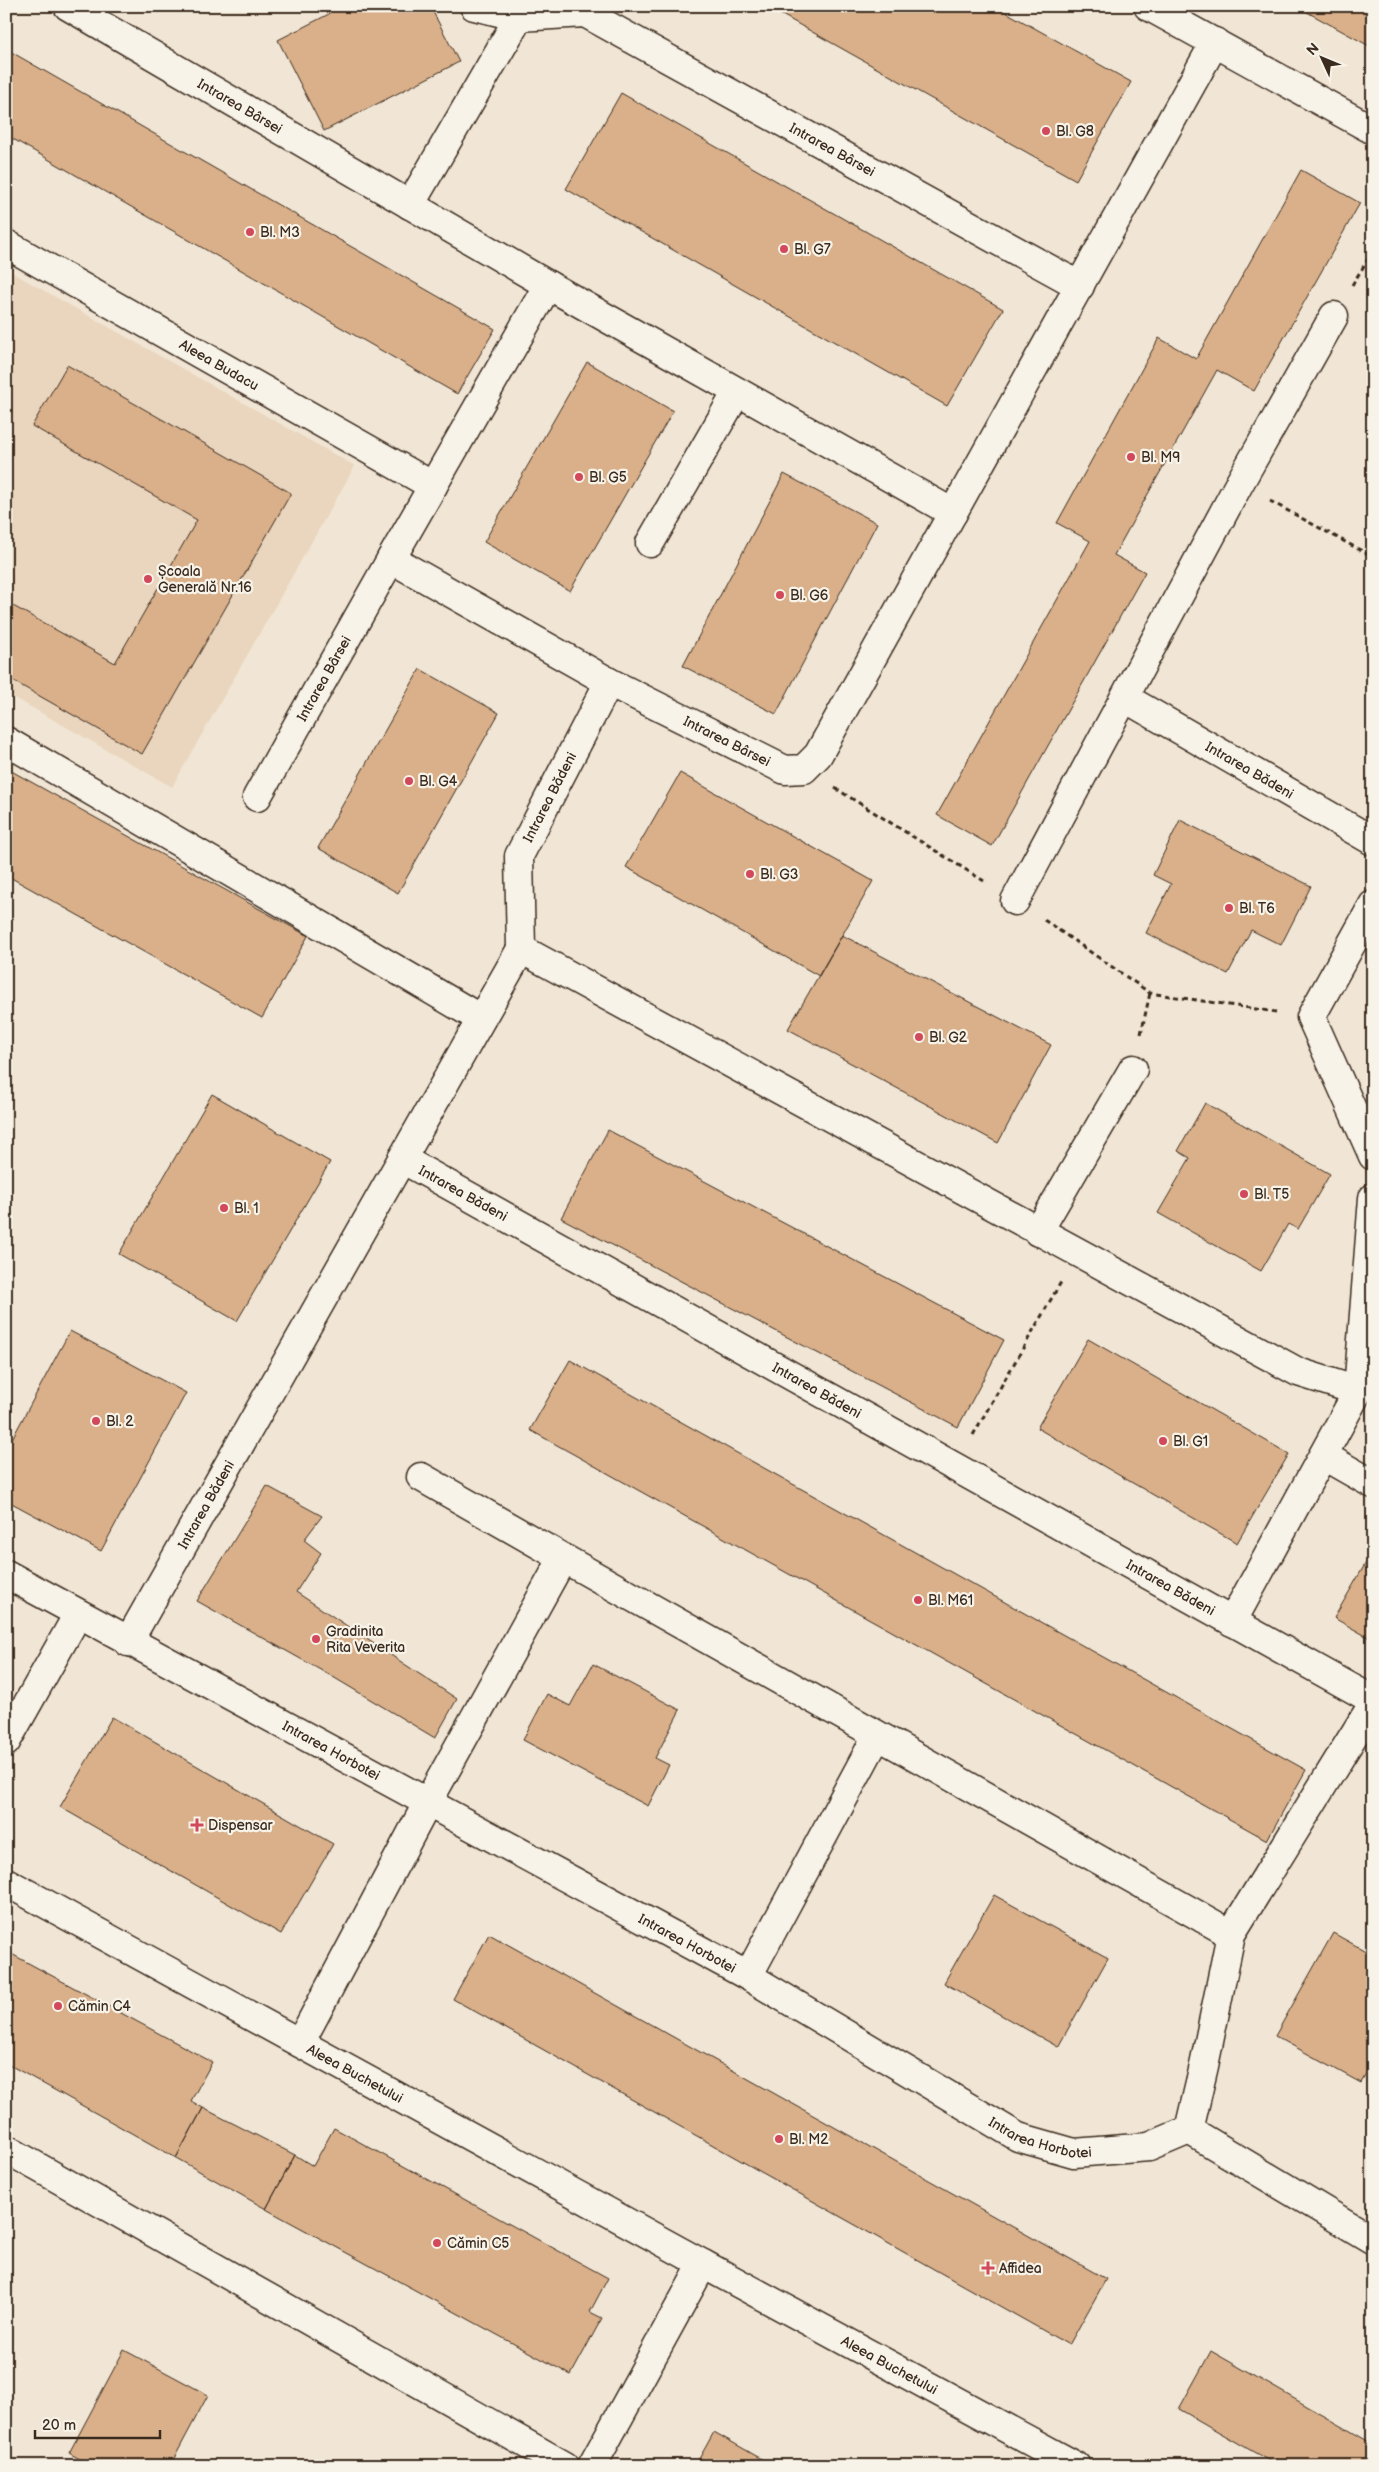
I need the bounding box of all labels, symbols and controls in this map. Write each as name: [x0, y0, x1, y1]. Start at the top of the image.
north arrow: [1296, 32, 1346, 82]
text: N: [1303, 40, 1323, 59]
street label: Intrarea Bârsei: [195, 75, 285, 137]
street label: Intrarea Bârsei: [787, 119, 878, 180]
place label: Bl. G8: [1056, 123, 1094, 140]
marker: Bl. G8: [1040, 125, 1052, 137]
place label: Bl. M3: [260, 224, 300, 241]
marker: Bl. M3: [244, 226, 256, 238]
place label: Bl. G7: [794, 241, 831, 258]
marker: Bl. G7: [778, 243, 790, 255]
street label: Aleea Budacu: [176, 336, 262, 394]
place label: Bl. M9: [1141, 449, 1180, 466]
marker: Bl. M9: [1125, 451, 1137, 463]
place label: Bl. G5: [589, 469, 627, 486]
marker: Bl. G5: [573, 471, 585, 483]
place label: Școala Generală Nr.16: [158, 563, 252, 596]
marker: Școala Generală Nr.16: [142, 573, 154, 585]
place label: Bl. G6: [790, 587, 829, 604]
marker: Bl. G6: [774, 589, 786, 601]
street label: Intrarea Bârsei: [293, 633, 354, 724]
street label: Intrarea Bârsei: [681, 712, 773, 770]
street label: Intrarea Bădeni: [1203, 738, 1297, 802]
street label: Intrarea Bădeni: [519, 749, 580, 845]
place label: Bl. G4: [419, 773, 458, 790]
marker: Bl. G4: [403, 775, 415, 787]
place label: Bl. G3: [760, 866, 798, 883]
marker: Bl. G3: [744, 868, 756, 880]
place label: Bl. T6: [1239, 900, 1275, 917]
marker: Bl. T6: [1223, 902, 1235, 914]
place label: Bl. G2: [929, 1029, 968, 1046]
marker: Bl. G2: [913, 1031, 925, 1043]
street label: Intrarea Bădeni: [416, 1162, 511, 1225]
place label: Bl. T5: [1254, 1186, 1289, 1203]
marker: Bl. T5: [1238, 1188, 1250, 1200]
place label: Bl. 1: [234, 1200, 259, 1217]
marker: Bl. 1: [218, 1202, 230, 1214]
street label: Intrarea Bădeni: [769, 1359, 864, 1422]
place label: Bl. 2: [106, 1413, 134, 1430]
marker: Bl. 2: [90, 1415, 102, 1427]
place label: Bl. G1: [1173, 1433, 1208, 1450]
marker: Bl. G1: [1157, 1435, 1169, 1447]
street label: Intrarea Bădeni: [174, 1457, 238, 1552]
street label: Intrarea Bădeni: [1123, 1556, 1218, 1619]
place label: Bl. M61: [928, 1592, 973, 1609]
marker: Bl. M61: [912, 1594, 924, 1606]
place label: Gradinita Rita Veverita: [326, 1623, 405, 1656]
marker: Gradinita Rita Veverita: [310, 1633, 322, 1645]
street label: Intrarea Horbotei: [280, 1717, 383, 1784]
place label: Dispensar: [208, 1817, 274, 1834]
marker: Dispensar: [190, 1818, 204, 1832]
street label: Intrarea Horbotei: [636, 1910, 739, 1976]
place label: Cămin C4: [68, 1998, 131, 2015]
marker: Cămin C4: [52, 2000, 64, 2012]
street label: Aleea Buchetului: [304, 2040, 406, 2106]
street label: Intrarea Horbotei: [986, 2113, 1092, 2162]
place label: Bl. M2: [789, 2131, 829, 2148]
marker: Bl. M2: [773, 2133, 785, 2145]
place label: Cămin C5: [447, 2235, 509, 2252]
marker: Cămin C5: [431, 2237, 443, 2249]
place label: Affidea: [999, 2260, 1042, 2277]
marker: Affidea: [981, 2261, 995, 2275]
street label: Aleea Buchetului: [838, 2332, 941, 2398]
scale bar: [35, 2407, 160, 2439]
text: 20 m: [42, 2416, 76, 2435]

